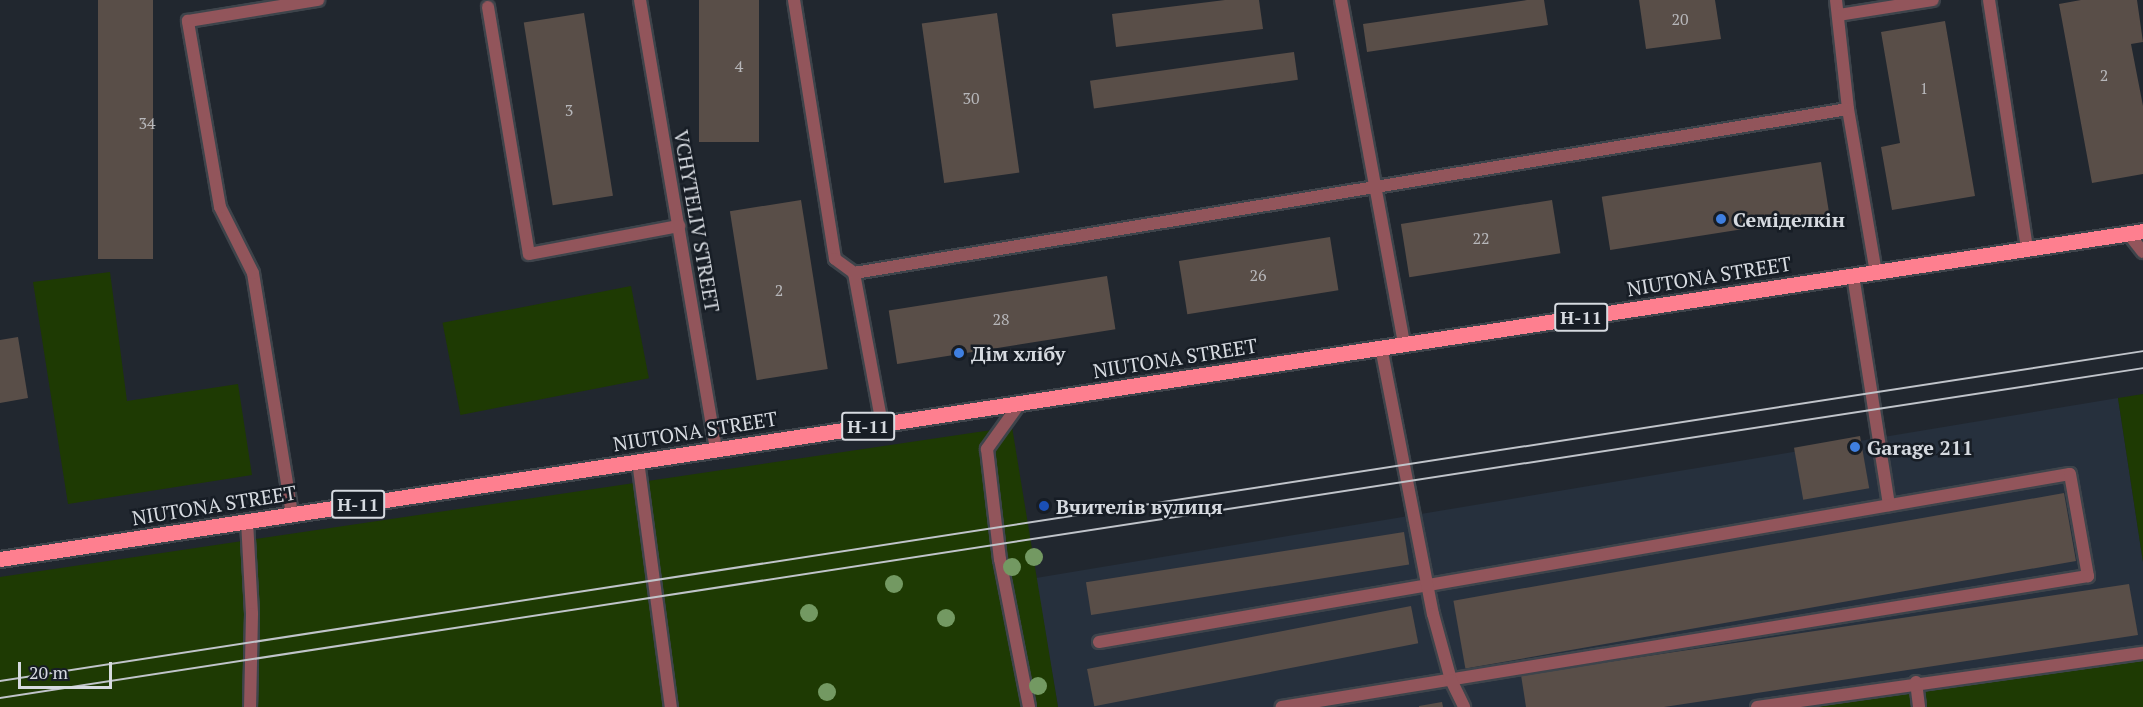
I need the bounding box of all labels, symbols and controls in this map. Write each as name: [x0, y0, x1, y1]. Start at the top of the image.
house number: 20: [1671, 9, 1689, 29]
house number: 4: [735, 56, 743, 76]
house number: 2: [2100, 65, 2108, 85]
house number: 1: [1920, 78, 1928, 98]
house number: 30: [962, 88, 980, 108]
house number: 3: [565, 100, 573, 120]
house number: 34: [138, 113, 156, 133]
street label: VCHYTELIV STREET: [669, 128, 725, 314]
place label: Семіделкін: [1733, 207, 1845, 231]
marker: Семіделкін: [1714, 212, 1728, 226]
house number: 22: [1472, 228, 1490, 248]
street label: NIUTONA STREET: [1625, 251, 1793, 301]
house number: 26: [1249, 265, 1267, 285]
house number: 2: [775, 280, 783, 300]
road number: Н-11: [1554, 302, 1608, 332]
house number: 28: [992, 309, 1010, 329]
street label: NIUTONA STREET: [1091, 333, 1259, 383]
place label: Дім хлібу: [971, 341, 1065, 365]
marker: Дім хлібу: [952, 346, 966, 360]
street label: NIUTONA STREET: [611, 406, 779, 456]
road number: Н-11: [841, 411, 895, 441]
place label: Garage 211: [1867, 435, 1973, 459]
marker: Garage 211: [1848, 440, 1862, 454]
street label: NIUTONA STREET: [130, 480, 298, 530]
road number: Н-11: [331, 489, 385, 519]
place label: Вчителів вулиця: [1056, 494, 1223, 518]
marker: Вчителів вулиця: [1037, 499, 1051, 513]
scale bar: [21, 650, 116, 688]
text: 20 m: [29, 660, 68, 684]

